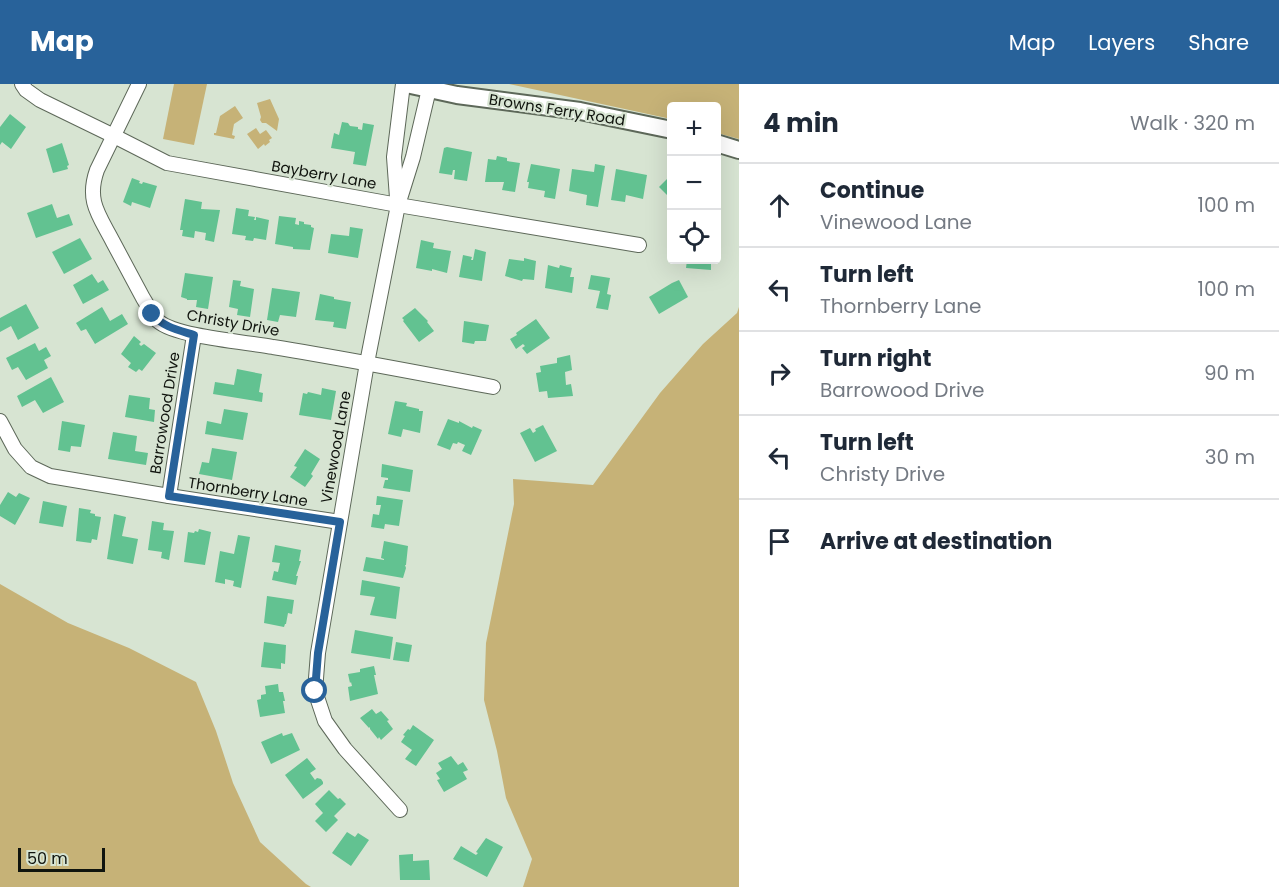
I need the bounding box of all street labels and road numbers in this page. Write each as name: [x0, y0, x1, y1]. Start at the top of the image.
street label: Browns Ferry Road: [487, 88, 627, 131]
street label: Bayberry Lane: [270, 155, 378, 194]
street label: Christy Drive: [185, 304, 281, 341]
street label: Barrowood Drive: [144, 350, 185, 476]
street label: Vinewood Lane: [315, 389, 356, 505]
street label: Thornberry Lane: [187, 472, 310, 511]

